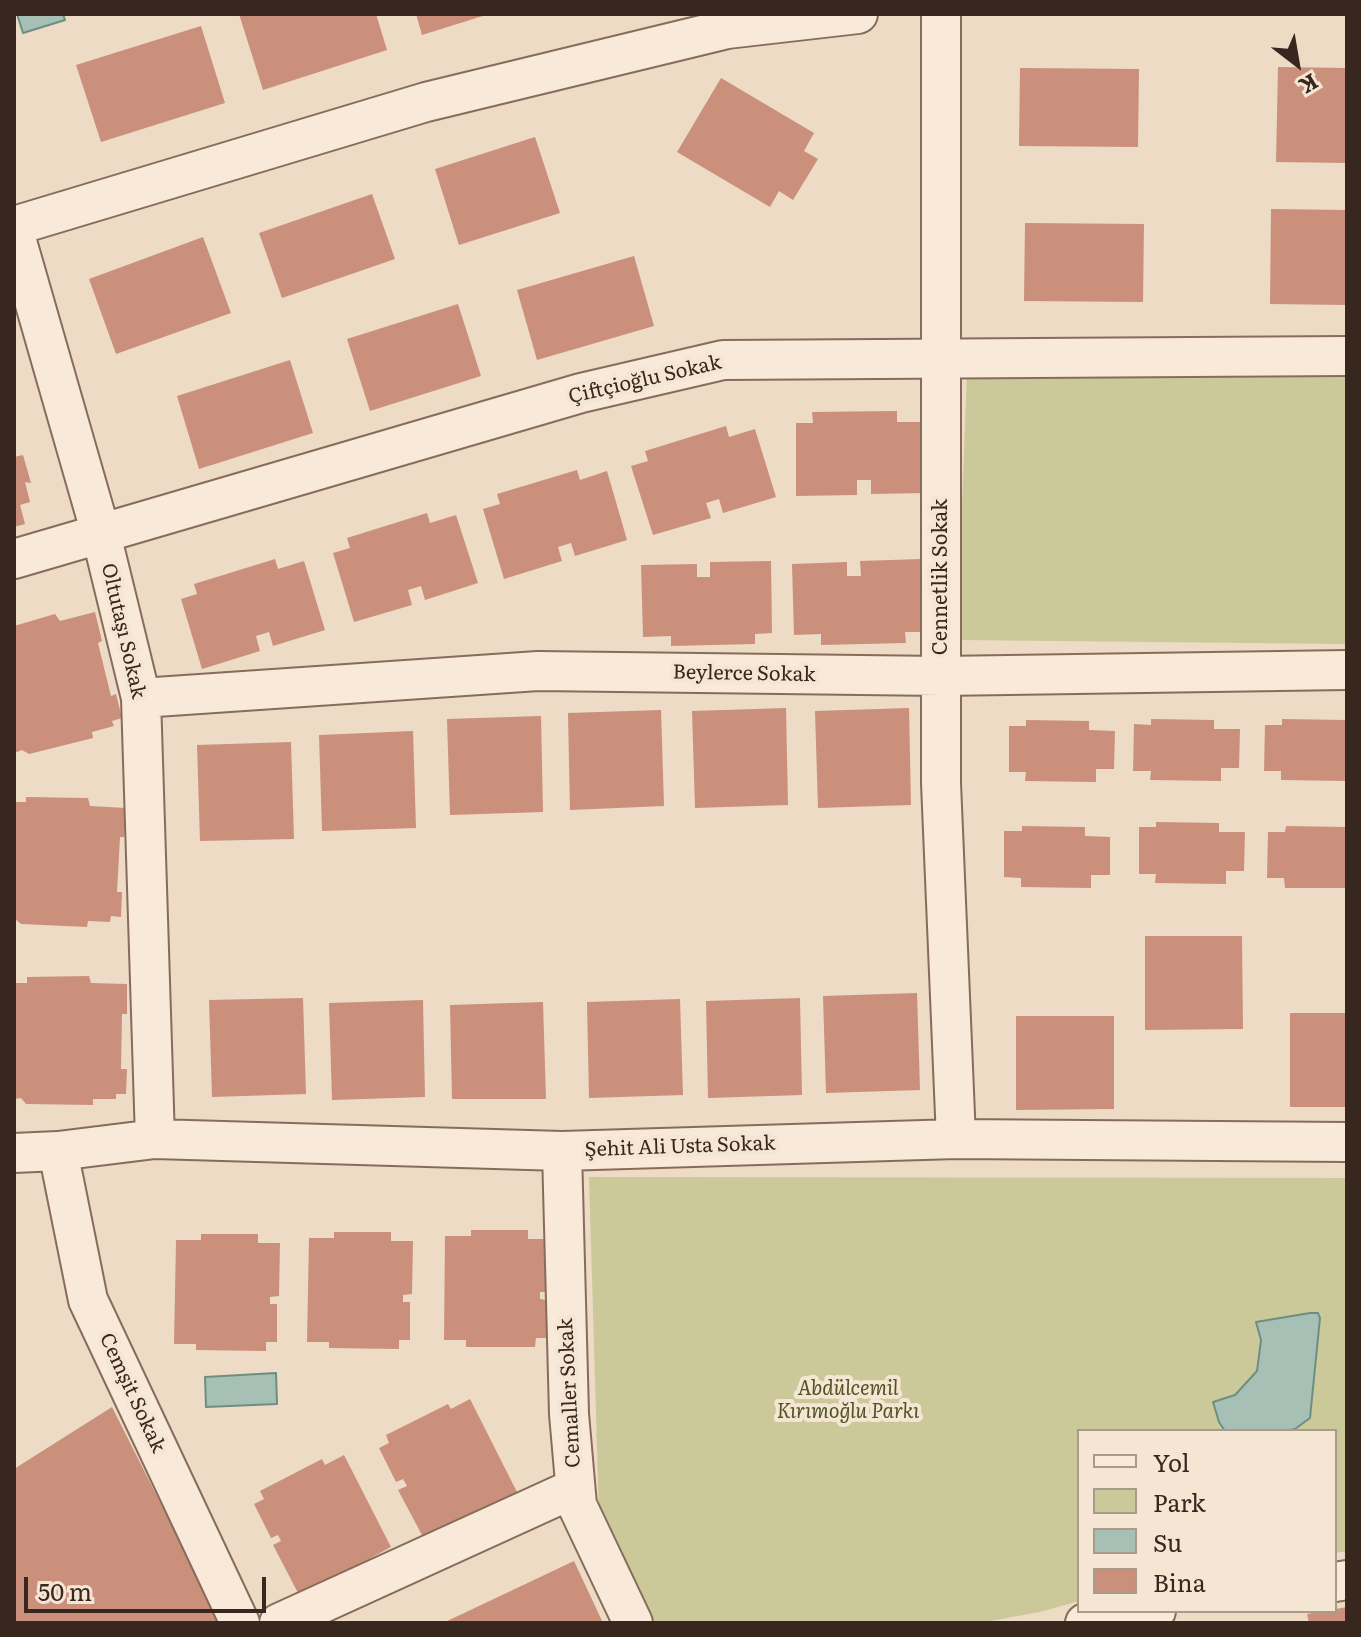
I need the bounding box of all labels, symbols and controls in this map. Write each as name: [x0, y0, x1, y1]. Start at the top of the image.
north arrow: [1257, 24, 1337, 104]
text: K: [1294, 66, 1326, 104]
street label: Çiftçioğlu Sokak: [566, 351, 724, 409]
street label: Cennetlik Sokak: [929, 499, 953, 655]
street label: Oltutaşı Sokak: [96, 561, 150, 701]
street label: Beylerce Sokak: [672, 661, 816, 687]
street label: Şehit Ali Usta Sokak: [584, 1132, 776, 1162]
street label: Cemaller Sokak: [554, 1318, 586, 1468]
street label: Cemşit Sokak: [94, 1329, 170, 1457]
park label: Abdülcemil Kırımoğlu Parkı: [777, 1377, 919, 1424]
legend: [1077, 1429, 1337, 1613]
text: Yol: [1153, 1444, 1190, 1479]
text: Park: [1153, 1484, 1206, 1519]
text: Su: [1153, 1524, 1182, 1559]
scale bar: [28, 1561, 270, 1611]
text: Bina: [1153, 1564, 1206, 1599]
text: 50 m: [38, 1573, 92, 1608]

